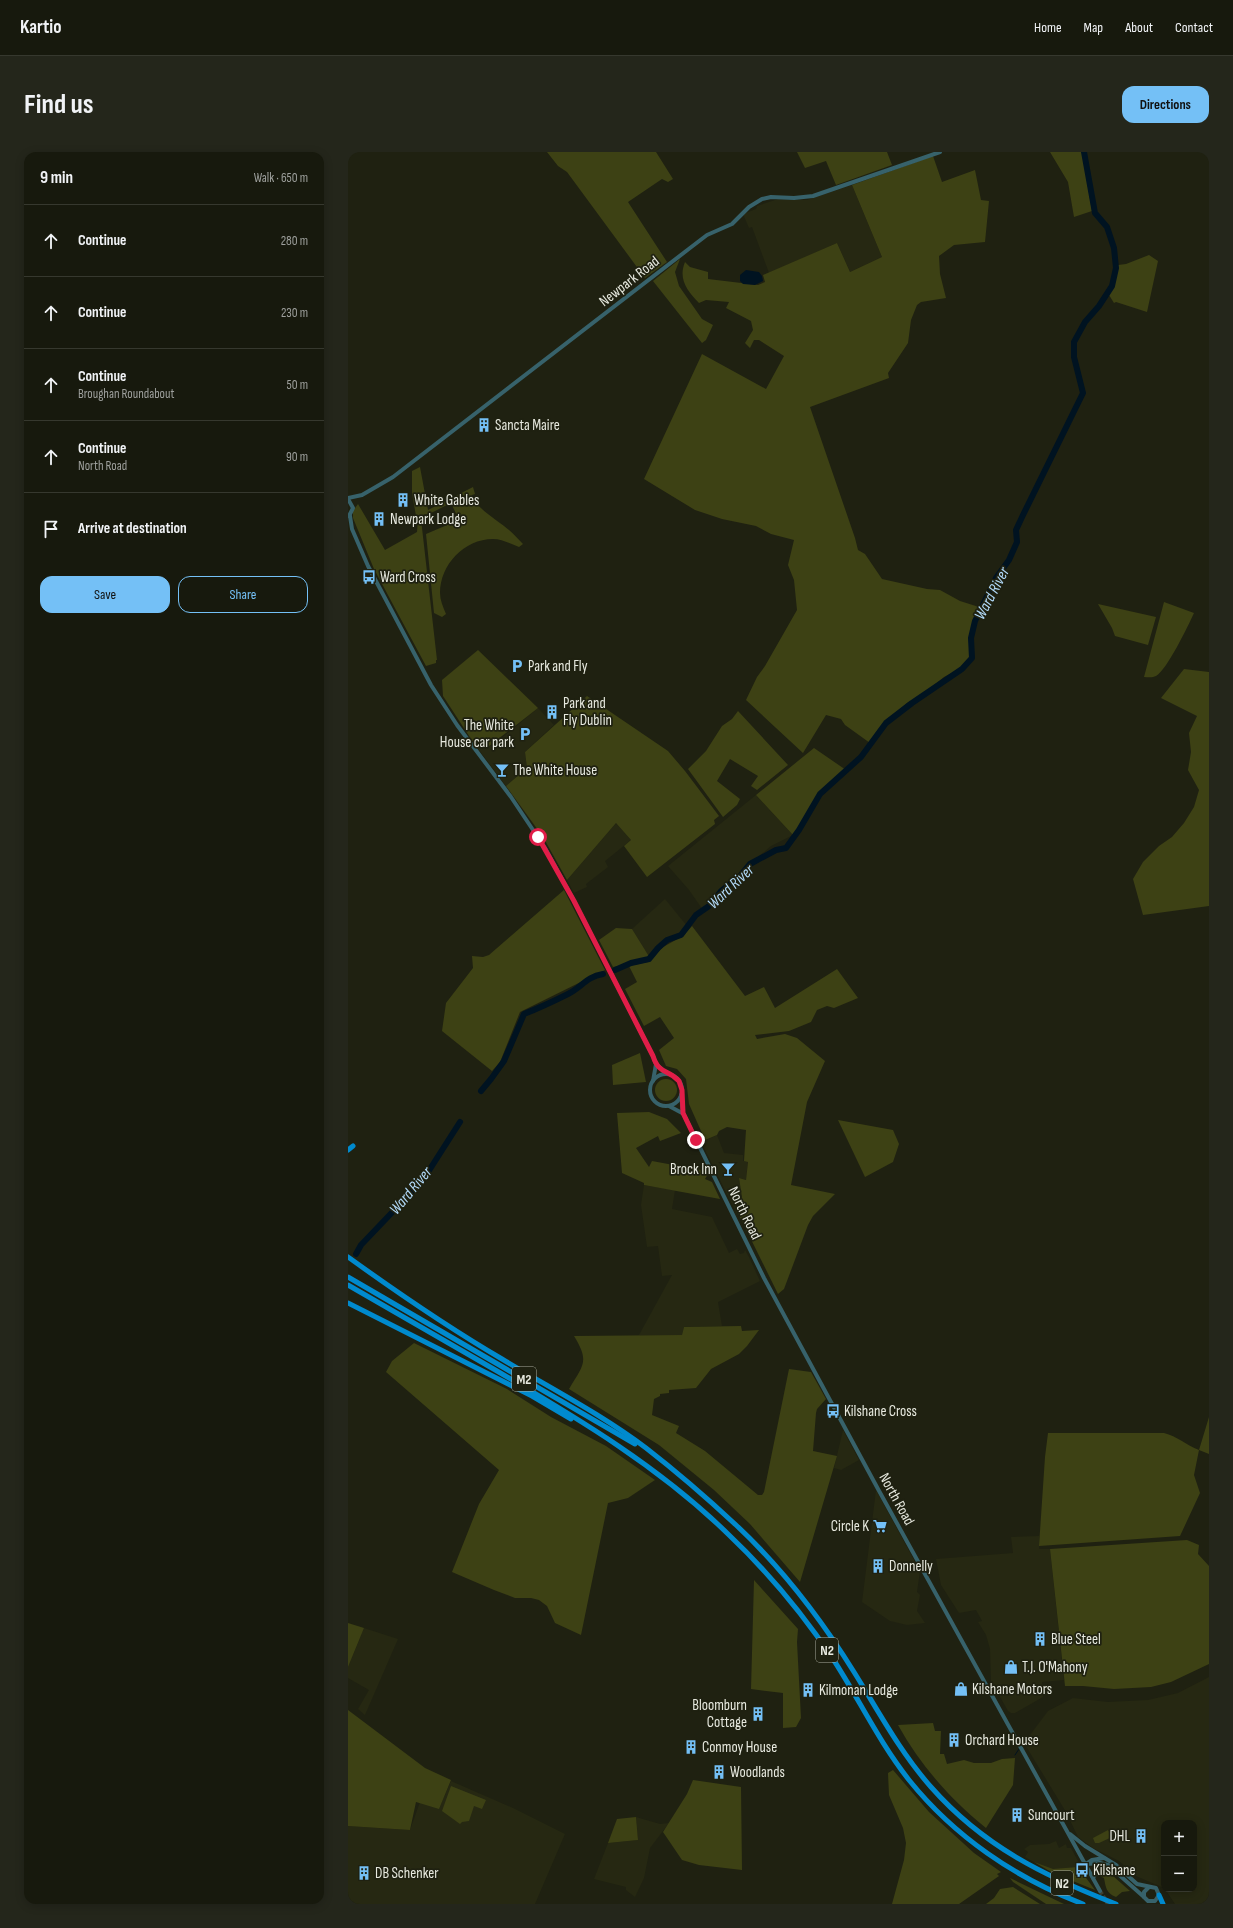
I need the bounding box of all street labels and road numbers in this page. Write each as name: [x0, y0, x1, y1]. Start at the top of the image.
street label: Newpark Road: [595, 252, 663, 311]
street label: North Road: [724, 1184, 766, 1243]
road number: M2: [512, 1367, 536, 1391]
street label: North Road: [875, 1470, 919, 1529]
road number: N2: [816, 1638, 838, 1662]
road number: N2: [1051, 1871, 1073, 1895]

